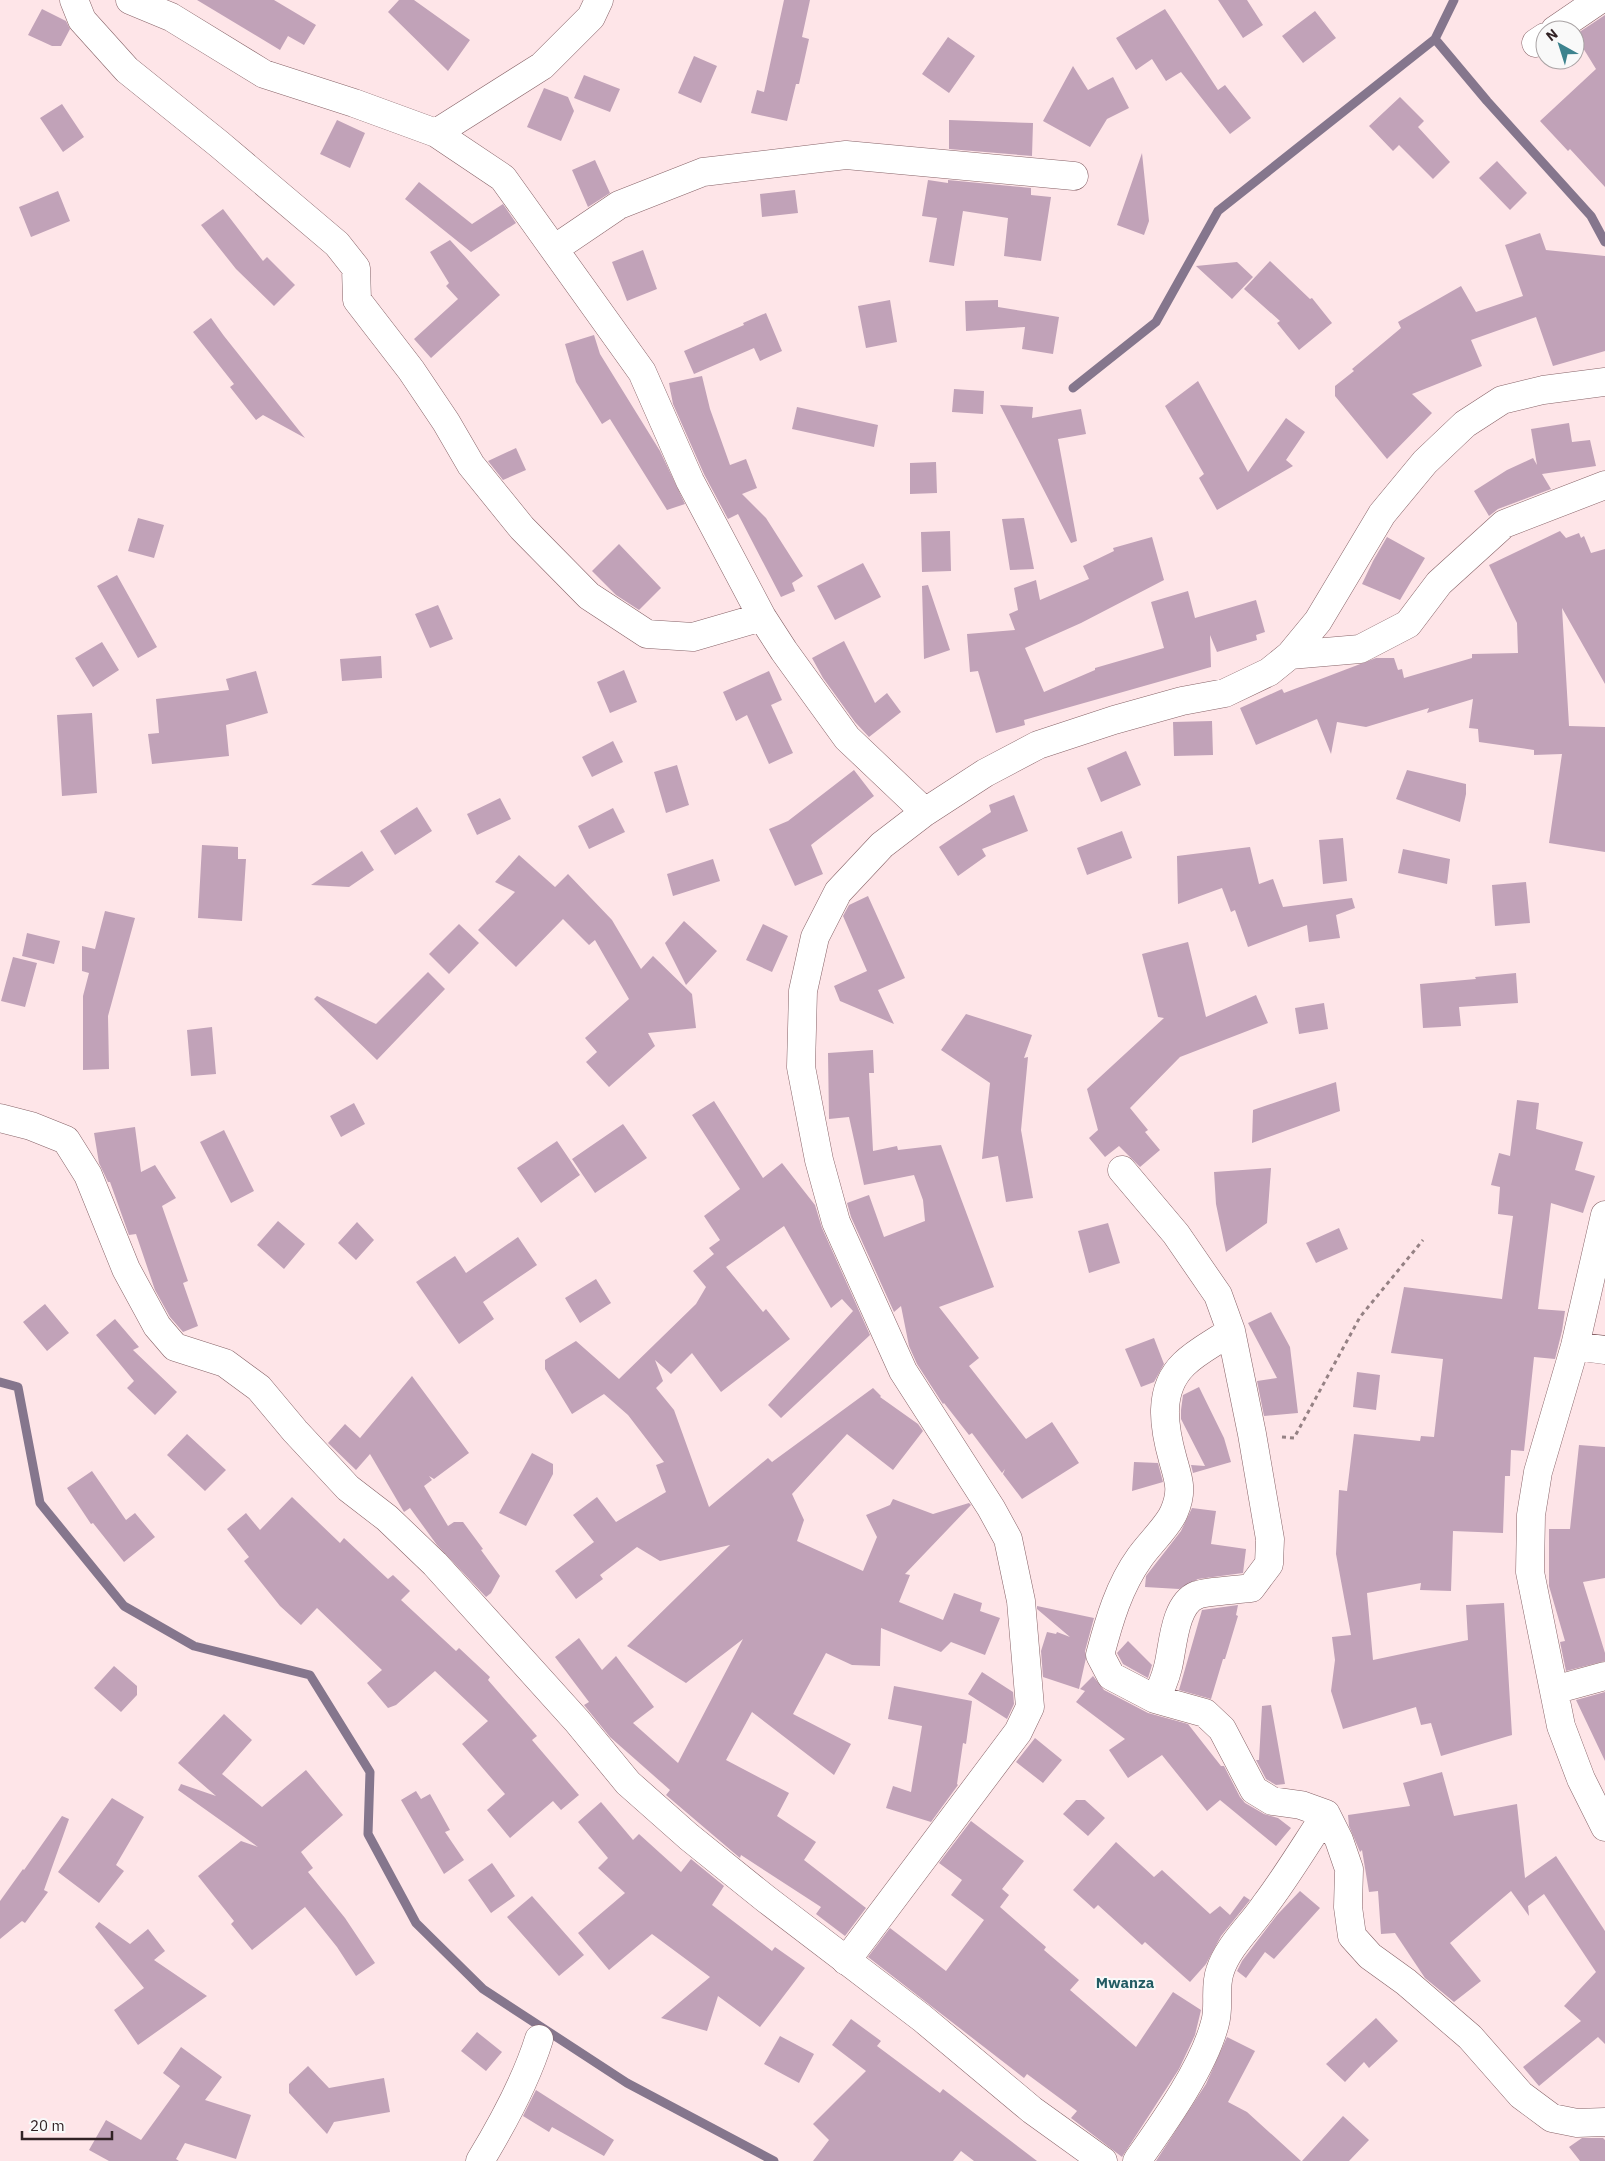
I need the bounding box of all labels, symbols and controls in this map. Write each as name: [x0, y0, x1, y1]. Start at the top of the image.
north arrow: [1535, 20, 1585, 70]
text: N: [1542, 25, 1561, 45]
district label: Mwanza: [1096, 1973, 1155, 1992]
scale bar: [22, 2108, 112, 2140]
text: 20 m: [30, 2116, 65, 2135]

